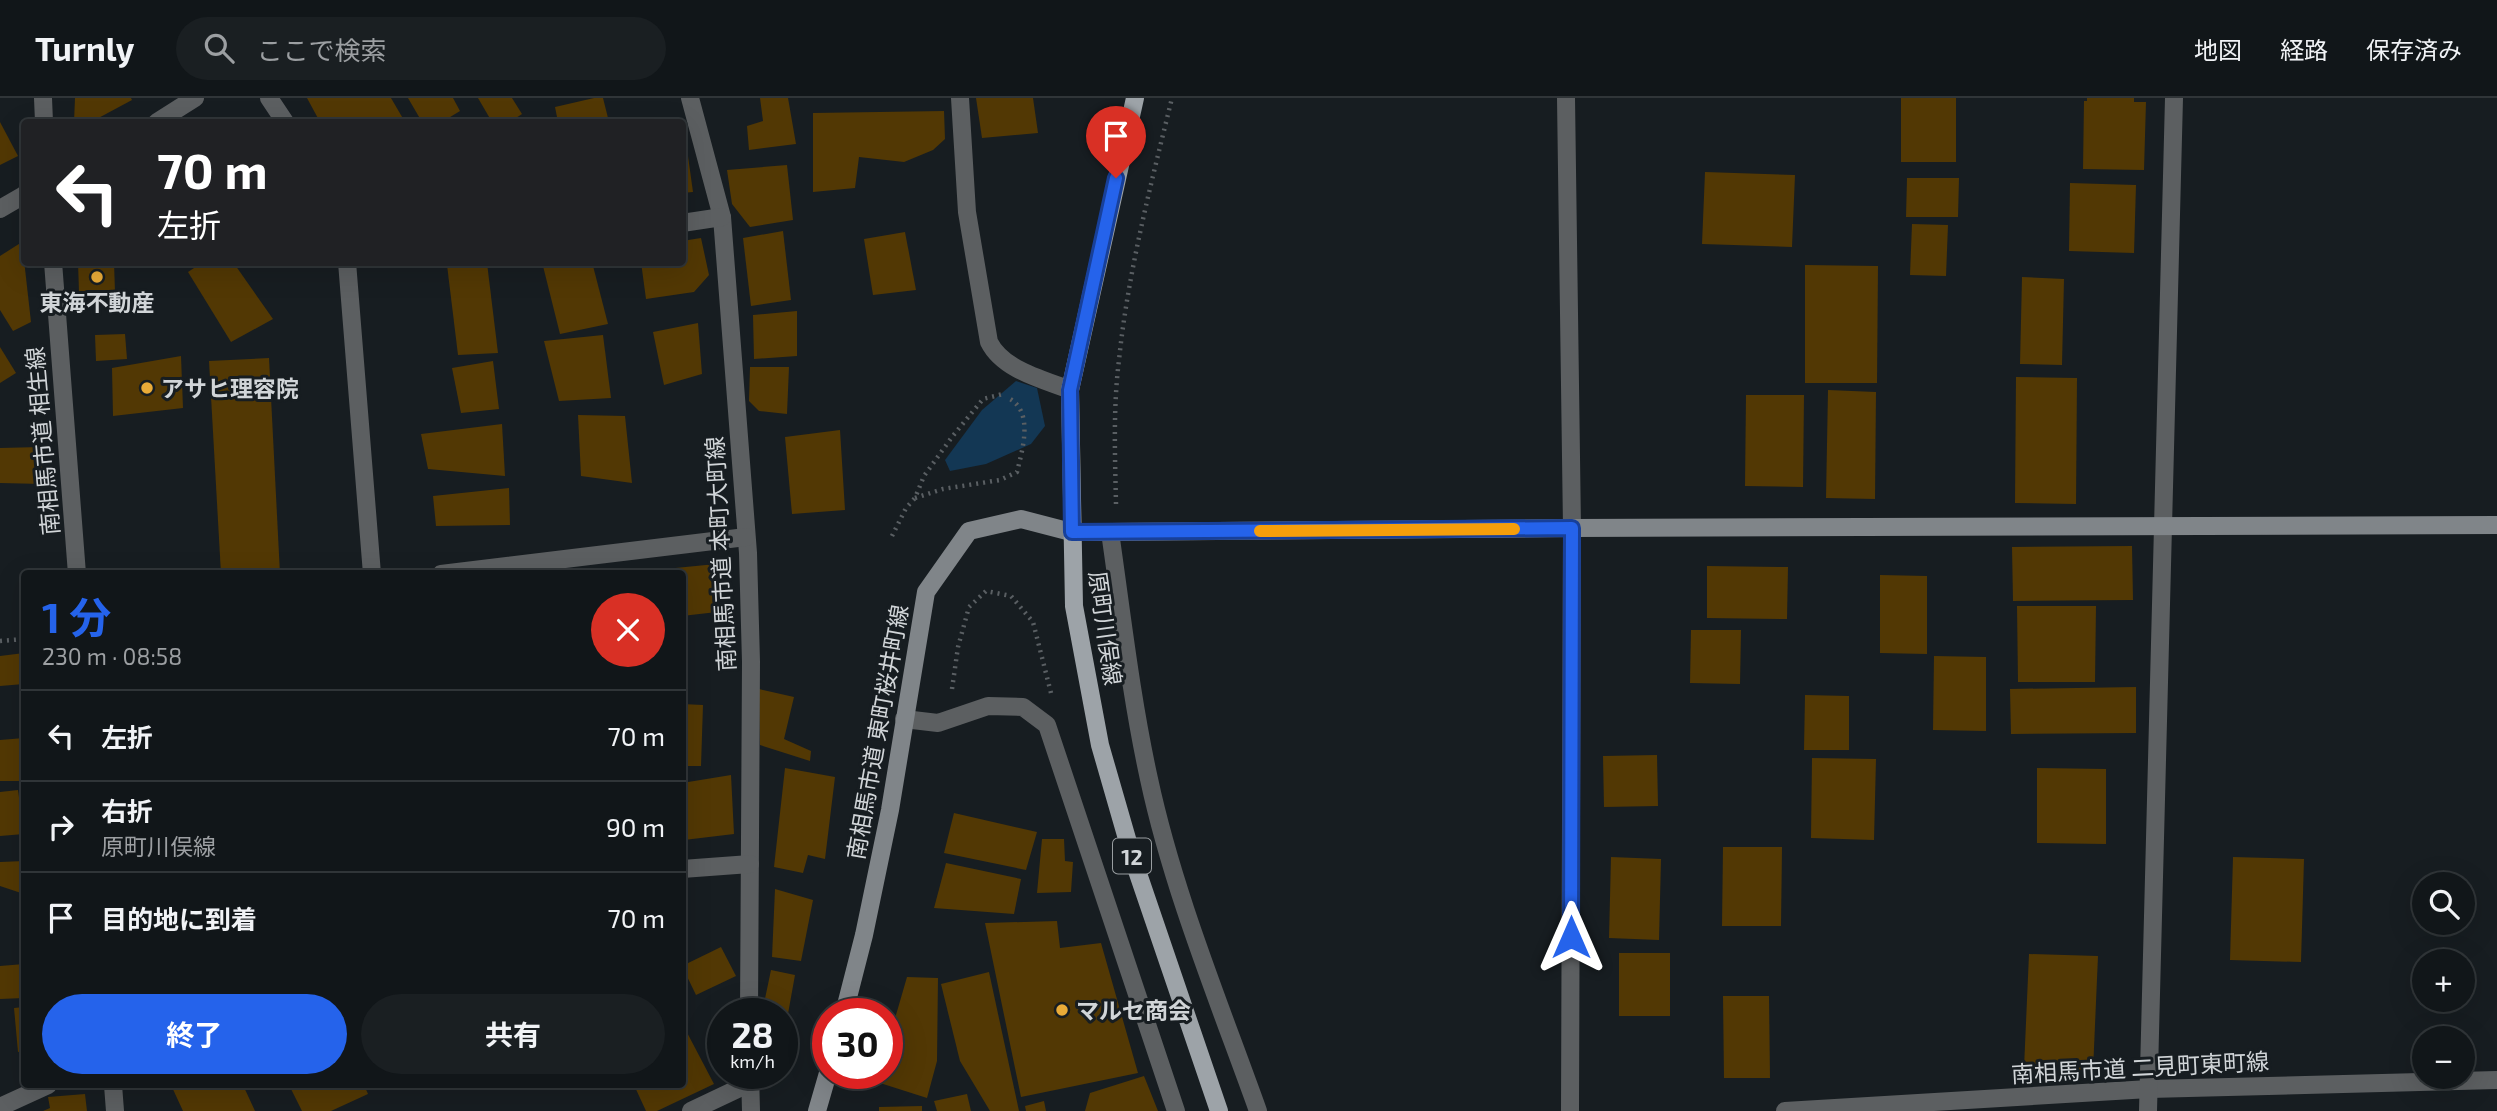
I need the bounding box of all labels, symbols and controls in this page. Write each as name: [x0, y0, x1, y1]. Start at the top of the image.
search box: [176, 17, 666, 80]
text: Turnly: [35, 28, 134, 68]
icon: search: [200, 29, 238, 67]
text: ここで検索: [256, 34, 386, 65]
text: 地図: [2194, 35, 2242, 64]
text: 経路: [2280, 35, 2328, 64]
text: 保存済み: [2366, 35, 2462, 64]
pin: [1086, 106, 1146, 178]
icon: arrive: [1097, 117, 1135, 155]
text: 70 m: [157, 140, 268, 199]
icon: left: [42, 147, 133, 238]
text: 左折: [157, 205, 221, 243]
marker: 東海不動産: [89, 269, 105, 285]
place label: 東海不動産: [40, 288, 155, 316]
street label: 南相馬市道 相生線: [20, 346, 64, 536]
place label: アサヒ理容院: [161, 374, 299, 402]
marker: アサヒ理容院: [139, 380, 155, 396]
street label: 南相馬市道 本町大町線: [700, 436, 740, 672]
street label: 原町川俣線: [1084, 569, 1128, 687]
text: 1 分: [42, 591, 111, 641]
button: close: [591, 593, 665, 667]
street label: 南相馬市道 東町桜井町線: [841, 602, 913, 862]
text: 230 m · 08:58: [42, 642, 182, 670]
icon: left: [42, 717, 80, 755]
text: 70 m: [607, 720, 665, 751]
text: 左折: [101, 721, 153, 752]
text: 右折: [101, 795, 153, 826]
icon: right: [42, 808, 80, 846]
text: 90 m: [606, 811, 665, 842]
text: 原町川俣線: [101, 832, 216, 860]
road number: 12: [1113, 838, 1151, 874]
map controls: [2412, 872, 2475, 1089]
button: search: [2412, 872, 2475, 935]
icon: arrive: [42, 899, 80, 937]
position arrow: [1534, 900, 1608, 974]
text: 70 m: [607, 902, 665, 933]
text: 目的地に到着: [101, 903, 257, 934]
button: +: [2412, 949, 2475, 1012]
button: 終了: [42, 994, 347, 1074]
button: 共有: [361, 994, 665, 1074]
place label: マルセ商会: [1076, 996, 1191, 1024]
speed limit sign: 30: [812, 998, 903, 1089]
marker: マルセ商会: [1054, 1002, 1070, 1018]
text: 28: [731, 1013, 774, 1055]
button: −: [2412, 1026, 2475, 1089]
street label: 南相馬市道 二見町東町線: [2010, 1046, 2270, 1088]
text: km/h: [730, 1050, 775, 1072]

